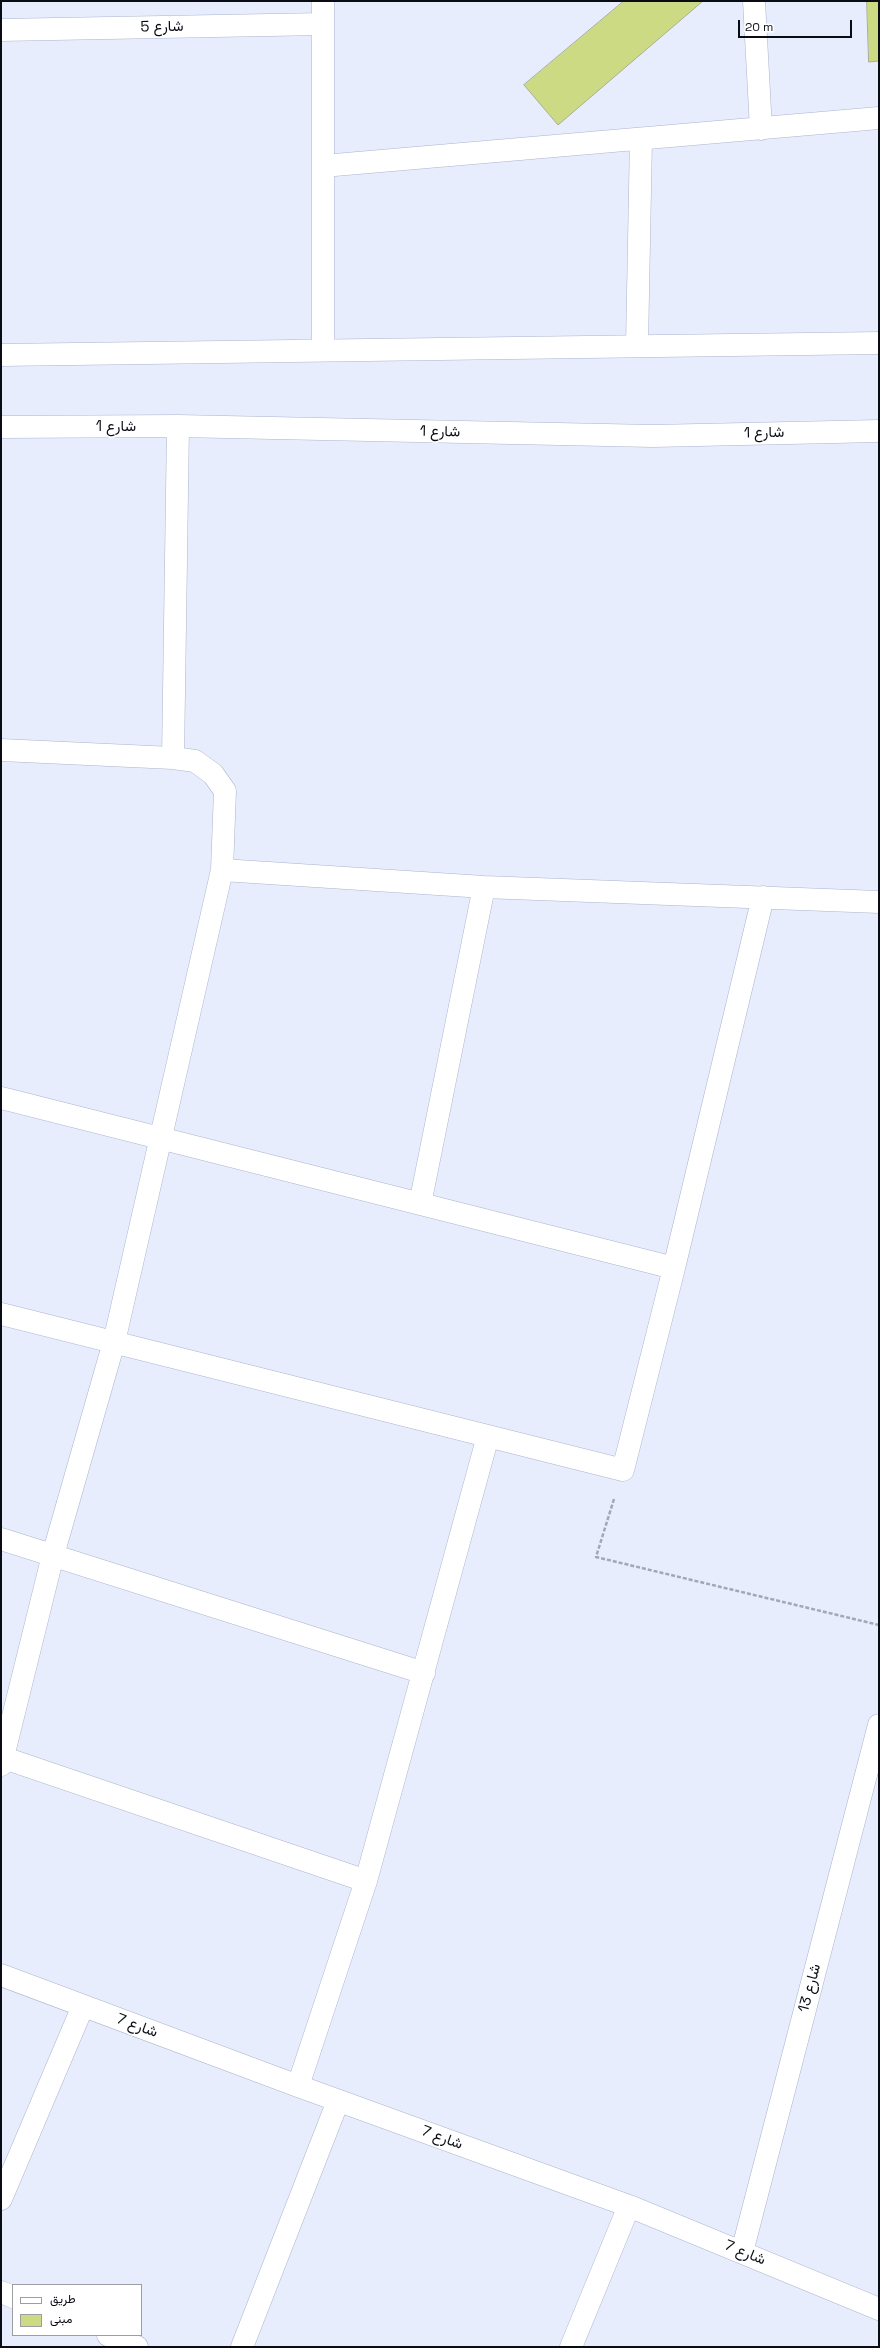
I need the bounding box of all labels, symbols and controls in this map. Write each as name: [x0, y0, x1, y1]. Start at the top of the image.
scale bar: [740, 12, 854, 38]
street label: شارع 5: [140, 18, 184, 36]
text: 20 m: [745, 19, 773, 35]
street label: شارع 1: [96, 418, 136, 436]
street label: شارع 1: [420, 423, 460, 441]
street label: شارع 1: [744, 424, 784, 442]
street label: شارع 13: [795, 1962, 825, 2014]
street label: شارع 7: [114, 2010, 160, 2042]
street label: شارع 7: [419, 2122, 465, 2154]
street label: شارع 7: [722, 2237, 768, 2269]
legend: [12, 2284, 142, 2336]
text: طريق: [50, 2291, 75, 2307]
text: مبنى: [50, 2311, 72, 2327]

